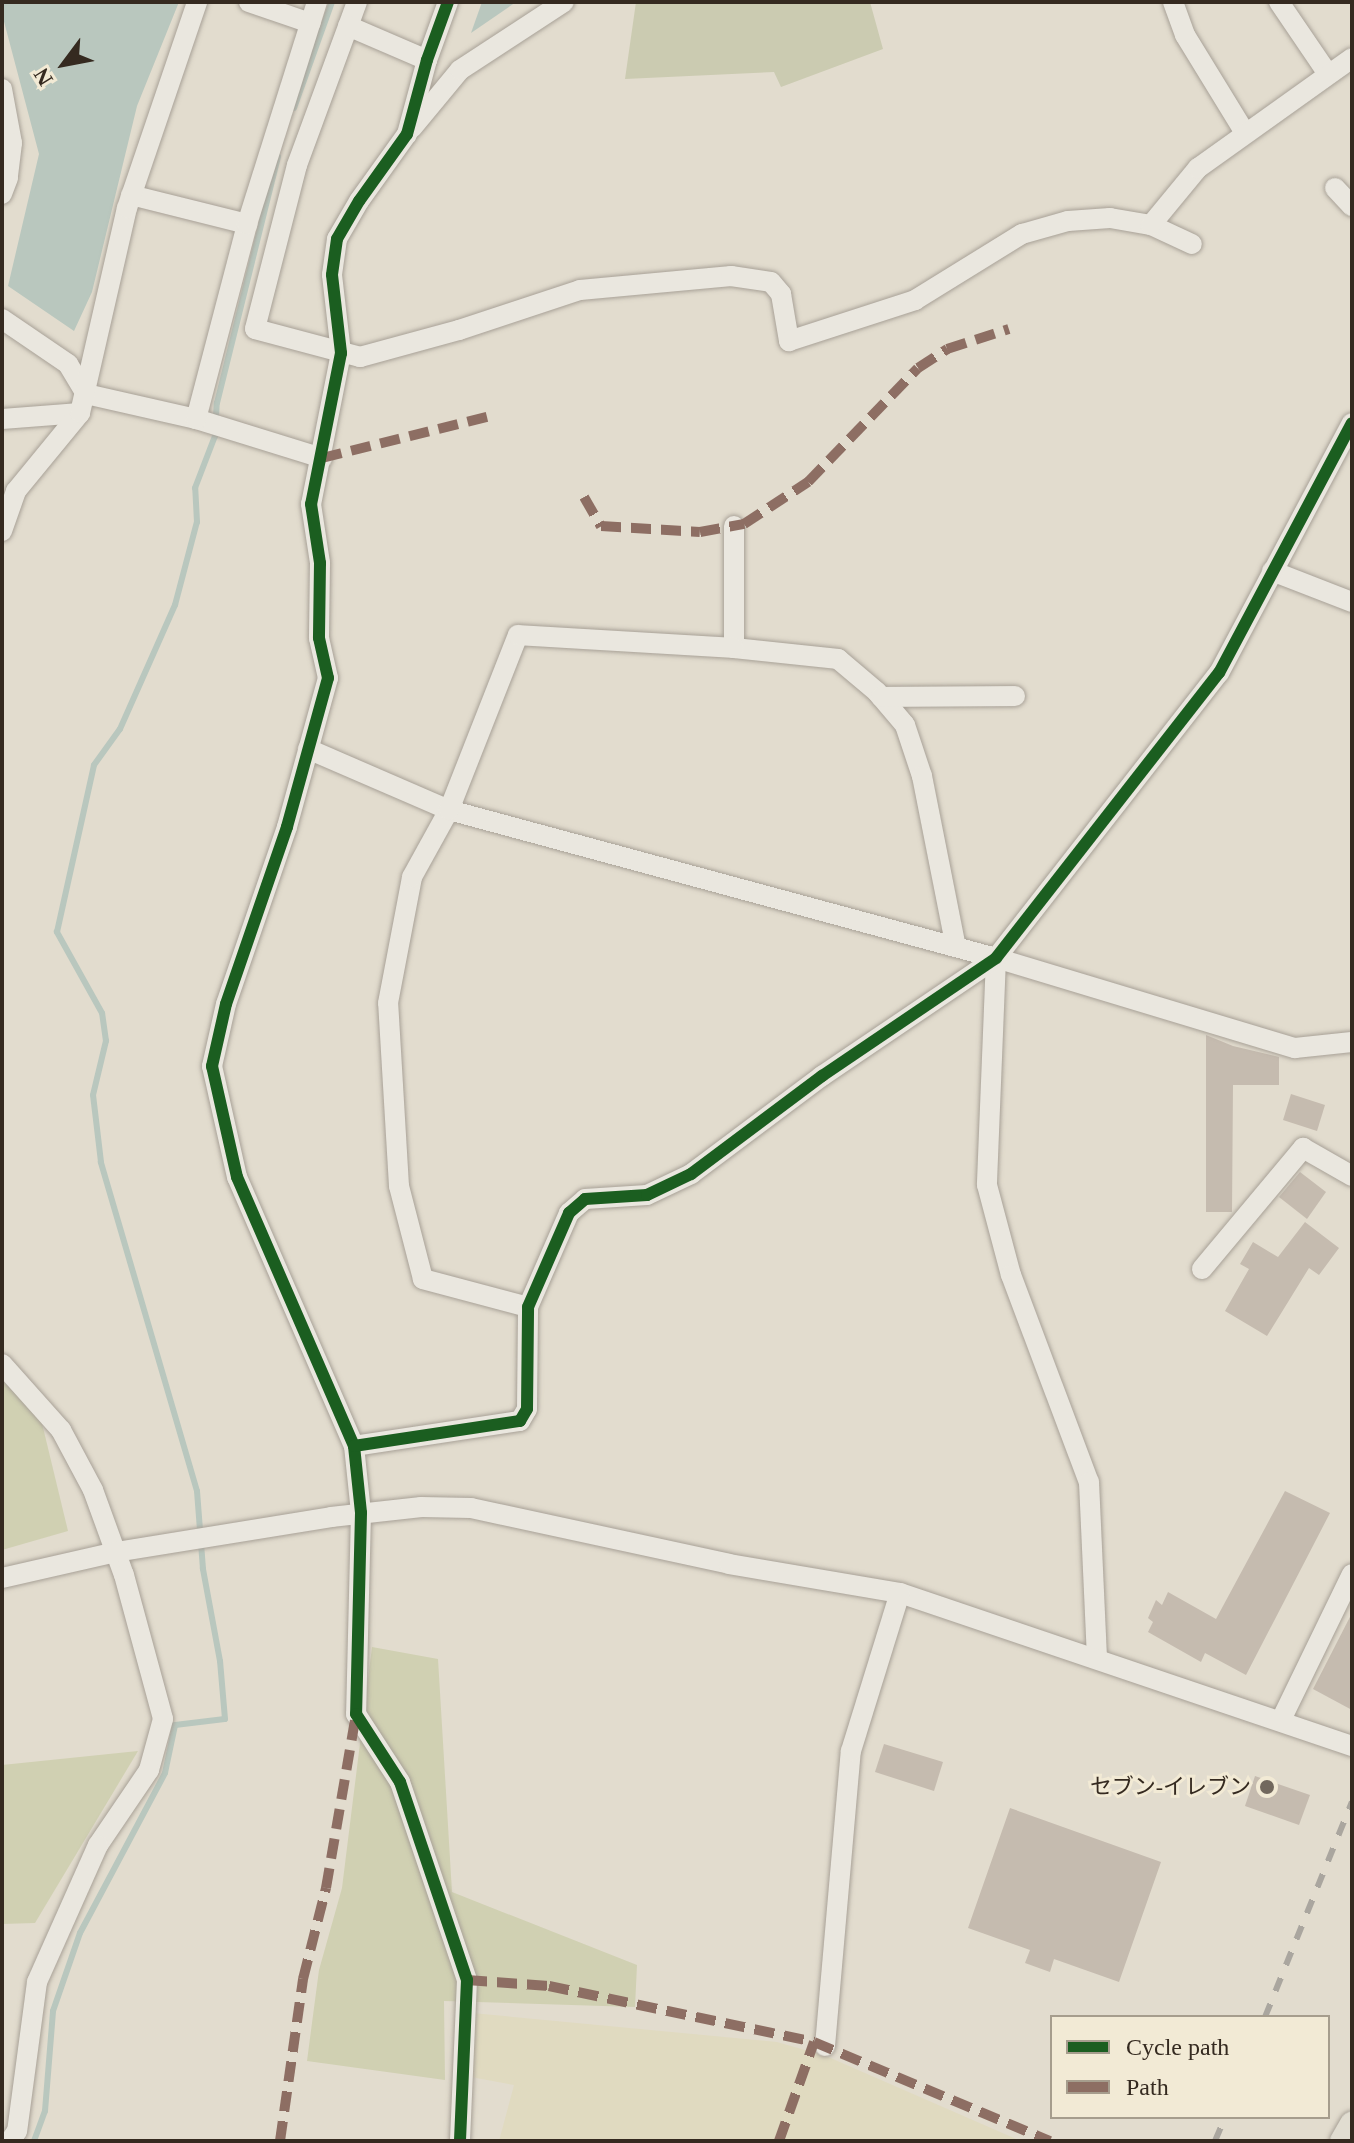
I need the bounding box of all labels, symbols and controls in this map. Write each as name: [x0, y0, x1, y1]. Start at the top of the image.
north arrow: [24, 24, 104, 104]
text: N: [28, 64, 58, 90]
place label: セブン-イレブン: [1090, 1774, 1251, 1800]
marker: セブン-イレブン: [1258, 1778, 1276, 1796]
legend: [1050, 2015, 1330, 2119]
text: Cycle path: [1126, 2034, 1229, 2060]
text: Path: [1126, 2074, 1169, 2100]

